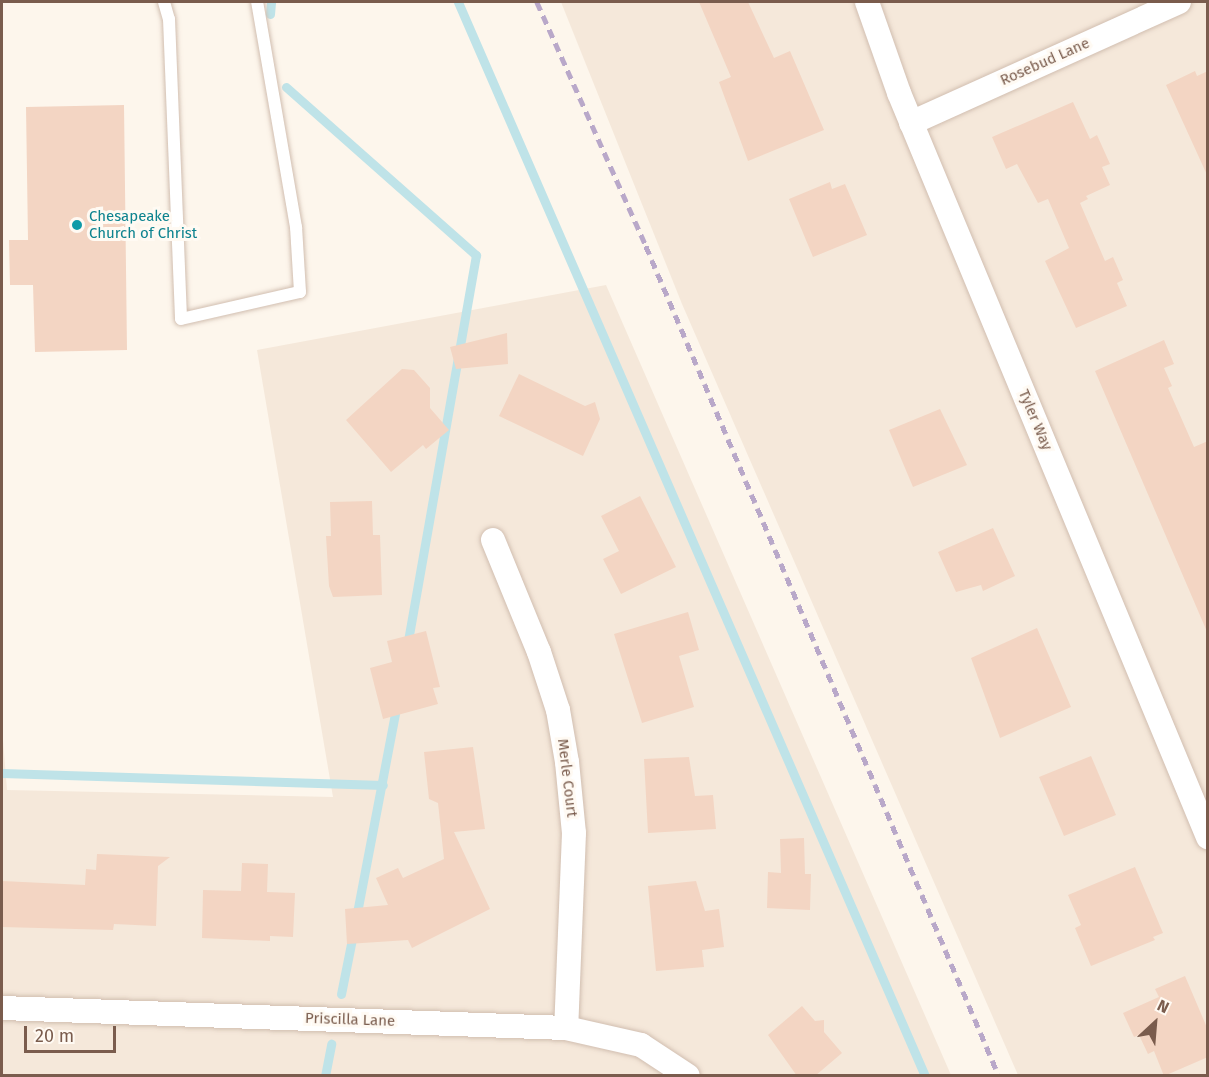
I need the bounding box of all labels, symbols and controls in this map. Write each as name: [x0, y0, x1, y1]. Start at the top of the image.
street label: Rosebud Lane: [998, 34, 1092, 90]
place label: Chesapeake Church of Christ: [89, 207, 197, 242]
marker: Chesapeake Church of Christ: [70, 218, 84, 232]
street label: Tyler Way: [1014, 387, 1056, 453]
street label: Merle Court: [553, 738, 581, 818]
north arrow: [1125, 993, 1185, 1053]
text: N: [1154, 996, 1172, 1017]
street label: Priscilla Lane: [305, 1009, 395, 1031]
scale bar: [27, 1014, 118, 1052]
text: 20 m: [35, 1025, 74, 1047]

